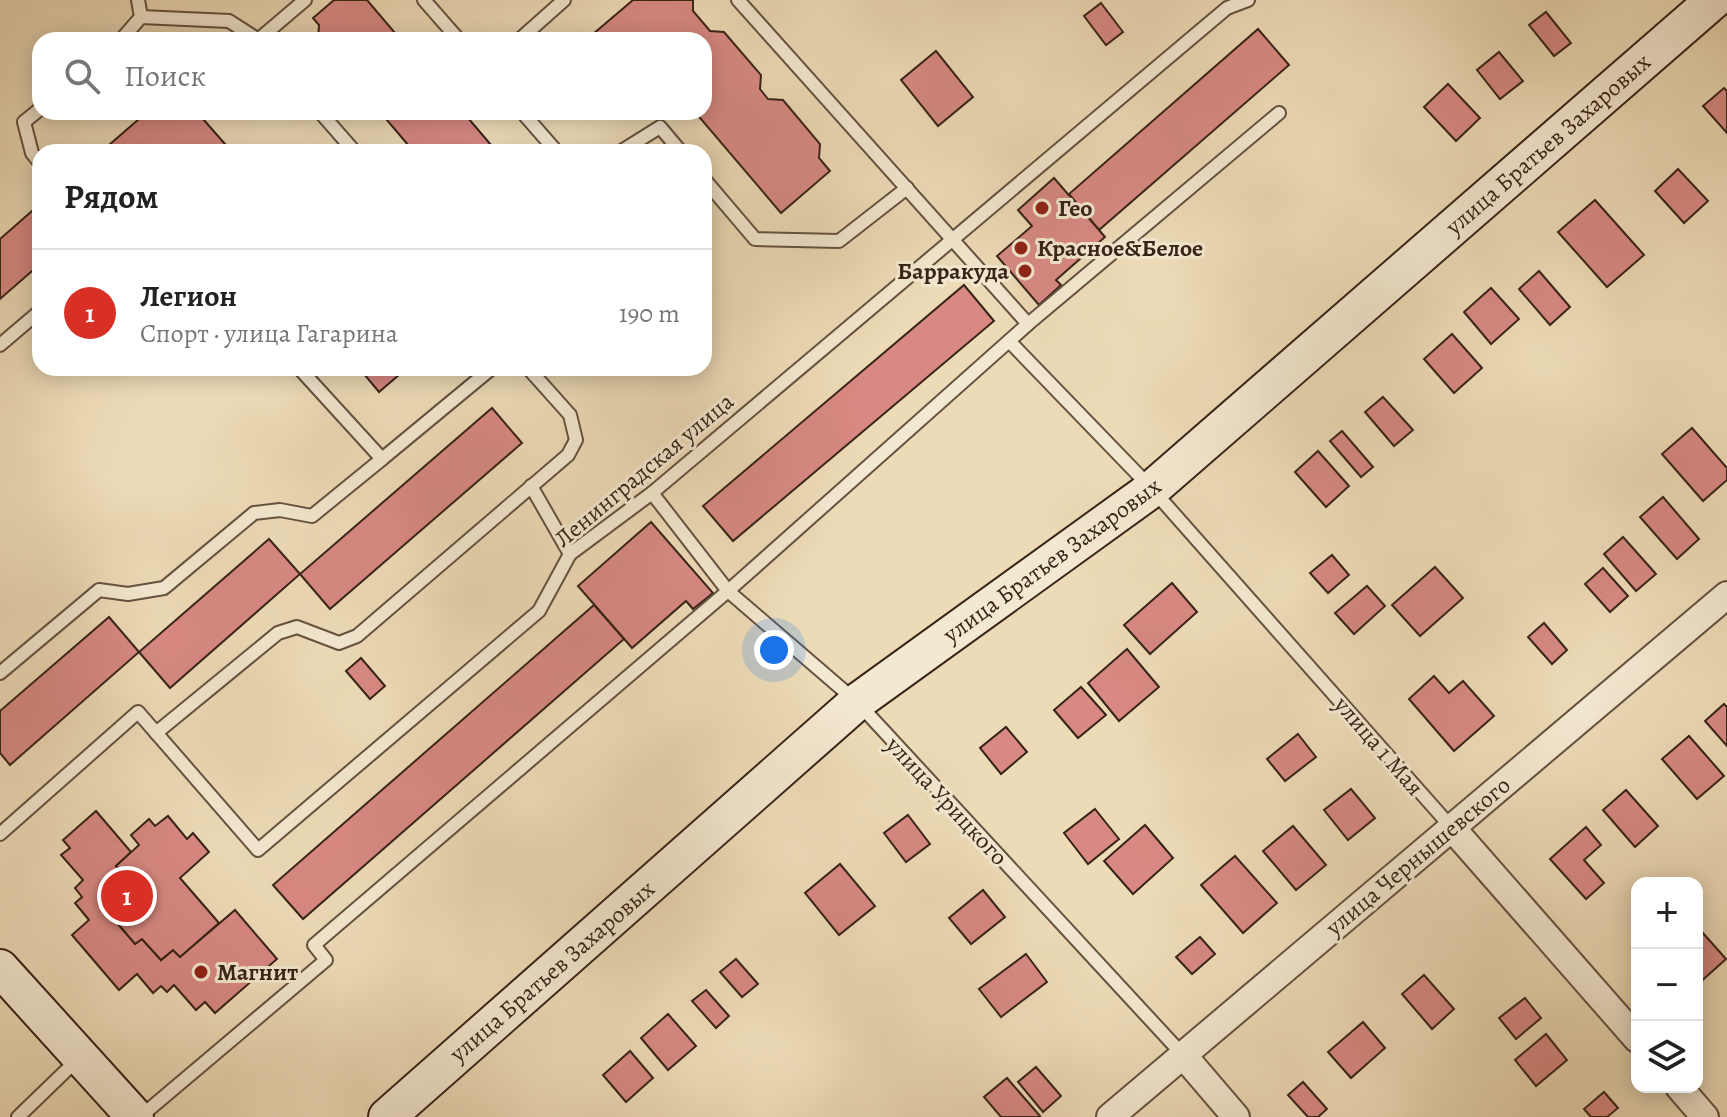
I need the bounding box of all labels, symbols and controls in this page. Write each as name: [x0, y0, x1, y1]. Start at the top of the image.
search box: [32, 32, 712, 120]
street label: улица Братьев Захаровых: [1438, 46, 1658, 243]
icon: search: [60, 54, 104, 98]
text: Поиск: [124, 56, 206, 96]
text: Рядом: [64, 173, 158, 220]
place label: Гео: [1058, 192, 1092, 224]
marker: Гео: [1033, 199, 1051, 217]
place label: Красное&Белое: [1037, 232, 1203, 264]
marker: Красное&Белое: [1012, 239, 1030, 257]
place label: Барракуда: [897, 255, 1010, 287]
marker: Барракуда: [1016, 262, 1034, 280]
text: Легион: [140, 276, 237, 316]
text: 1: [85, 296, 95, 331]
text: 190 m: [619, 296, 680, 331]
text: Спорт · улица Гагарина: [140, 316, 398, 351]
street label: Ленинградская улица: [548, 386, 740, 554]
street label: улица Братьев Захаровых: [936, 470, 1168, 651]
your location: [754, 630, 794, 670]
street label: улица 1 Мая: [1326, 689, 1431, 802]
street label: улица Урицкого: [878, 729, 1015, 872]
street label: улица Чернышевского: [1318, 769, 1517, 943]
pin: 1: [101, 866, 153, 926]
street label: улица Братьев Захаровых: [442, 873, 662, 1070]
map controls: [1631, 877, 1703, 1093]
button: +: [1631, 877, 1703, 949]
button: −: [1631, 949, 1703, 1021]
place label: Магнит: [217, 956, 298, 988]
marker: Магнит: [192, 963, 210, 981]
button: layers: [1631, 1021, 1703, 1093]

